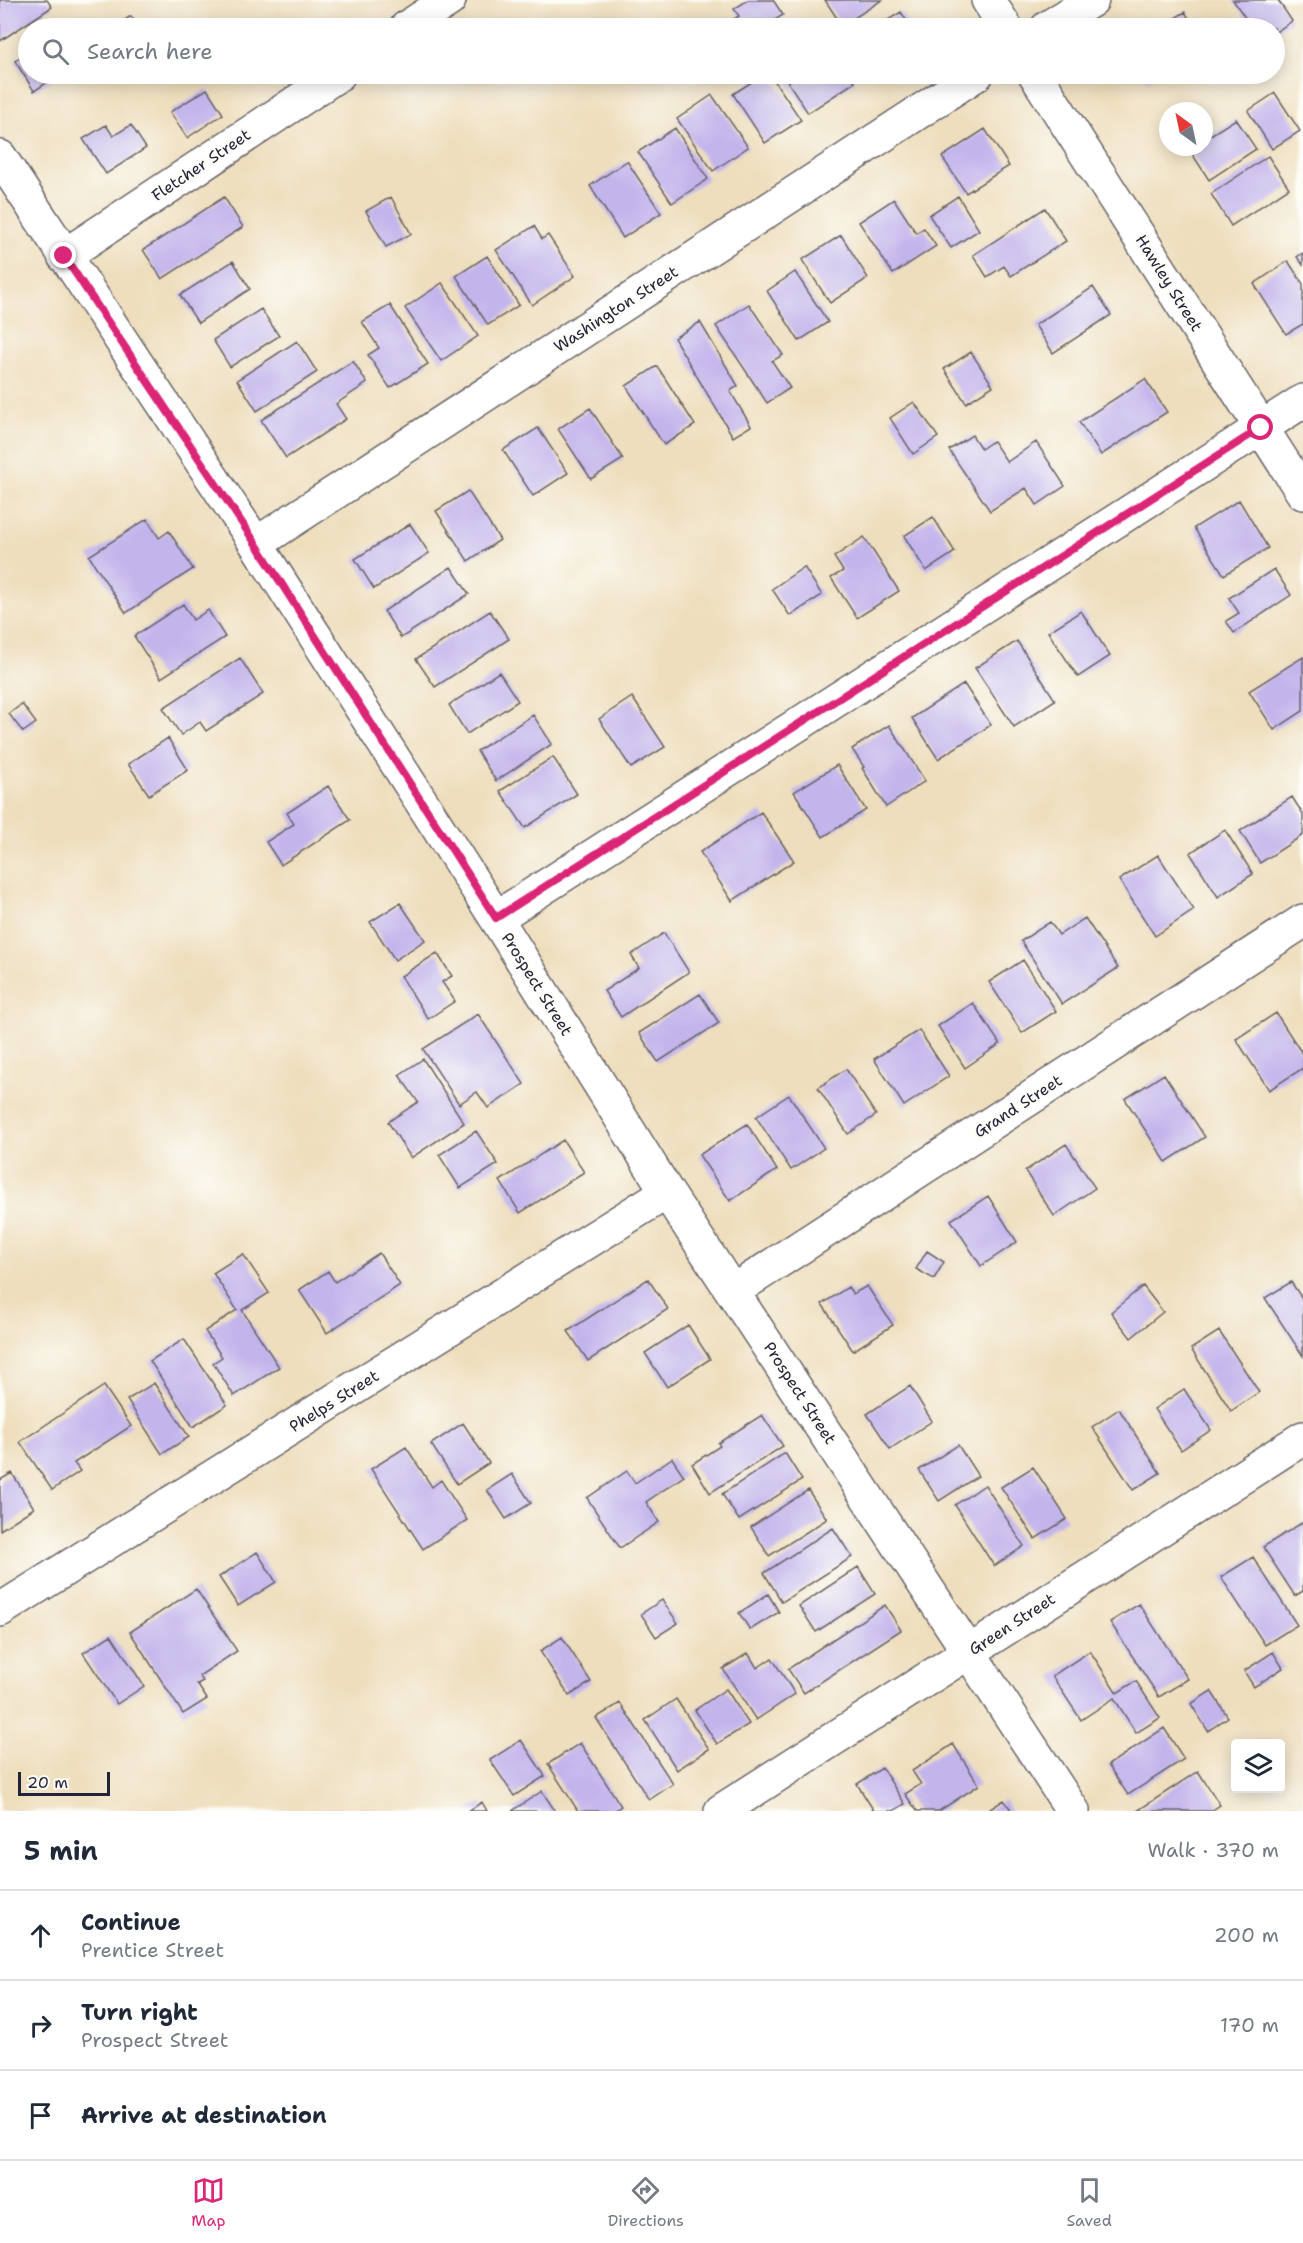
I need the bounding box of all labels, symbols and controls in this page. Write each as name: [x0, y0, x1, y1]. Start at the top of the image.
search box: [18, 18, 1285, 84]
icon: search: [39, 35, 72, 68]
text: Search here: [87, 37, 213, 66]
north arrow: [1159, 102, 1213, 156]
street label: Fletcher Street: [147, 124, 255, 206]
street label: Hawley Street: [1131, 231, 1207, 335]
route end: [50, 242, 76, 268]
street label: Washington Street: [550, 261, 682, 357]
route start: [1247, 414, 1273, 440]
street label: Prospect Street: [497, 928, 577, 1040]
street label: Grand Street: [970, 1070, 1066, 1142]
street label: Prospect Street: [759, 1338, 841, 1448]
street label: Phelps Street: [285, 1365, 383, 1437]
street label: Green Street: [965, 1588, 1059, 1660]
map controls: [1231, 1739, 1285, 1793]
button: layers: [1231, 1739, 1285, 1793]
scale bar: [18, 1769, 110, 1796]
text: 20 m: [27, 1772, 68, 1793]
text: 5 min: [24, 1833, 98, 1868]
text: Walk · 370 m: [1148, 1837, 1279, 1863]
text: Continue: [81, 1908, 181, 1937]
icon: ahead: [24, 1919, 57, 1952]
text: 200 m: [1214, 1922, 1279, 1948]
text: Prentice Street: [81, 1937, 224, 1963]
text: Turn right: [81, 1998, 198, 2027]
icon: right: [24, 2009, 57, 2042]
text: 170 m: [1220, 2012, 1279, 2038]
text: Prospect Street: [81, 2027, 228, 2053]
icon: arrive: [24, 2099, 57, 2132]
text: Arrive at destination: [81, 2101, 327, 2130]
tab: Map: [191, 2174, 225, 2231]
tab: Directions: [608, 2174, 684, 2231]
tab: Saved: [1066, 2174, 1112, 2231]

